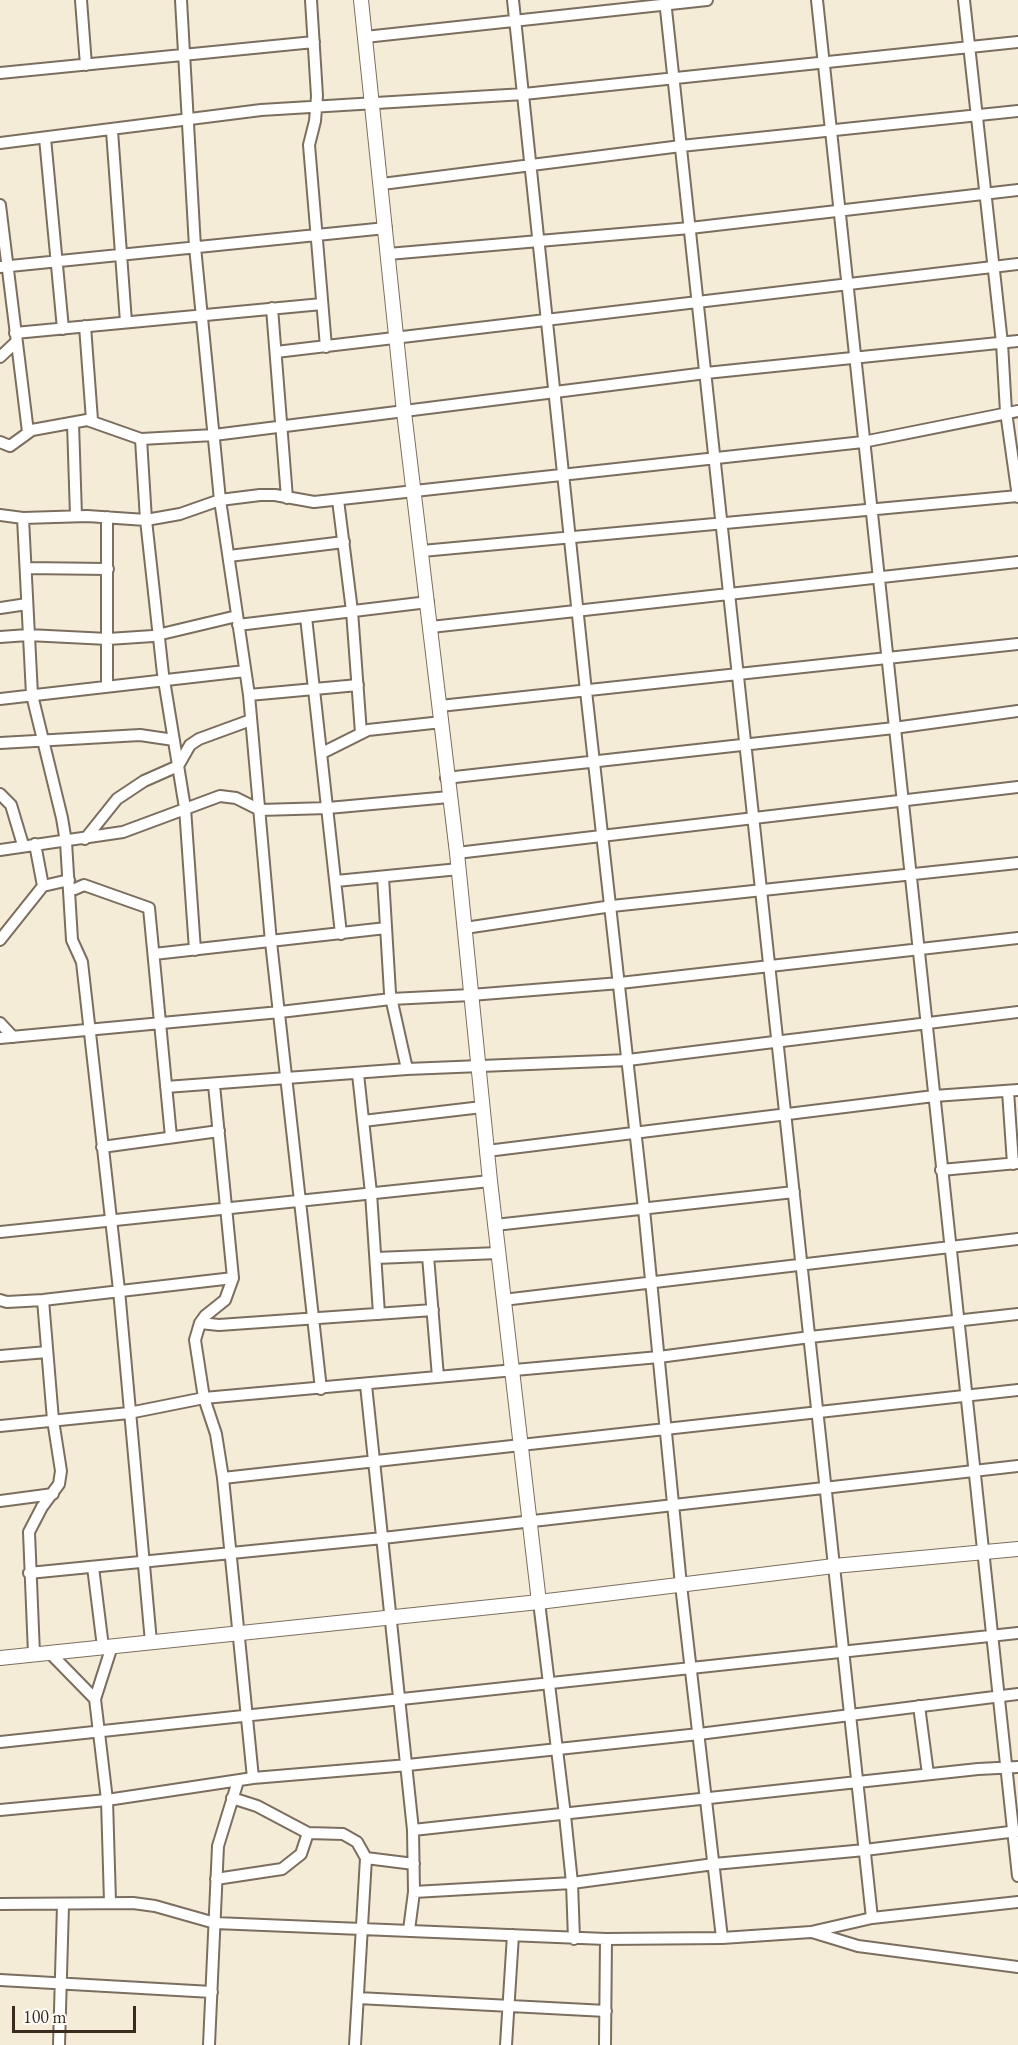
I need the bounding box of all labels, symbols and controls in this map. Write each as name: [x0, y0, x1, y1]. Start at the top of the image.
scale bar: [15, 1994, 140, 2032]
text: 100 m: [23, 2005, 67, 2028]

